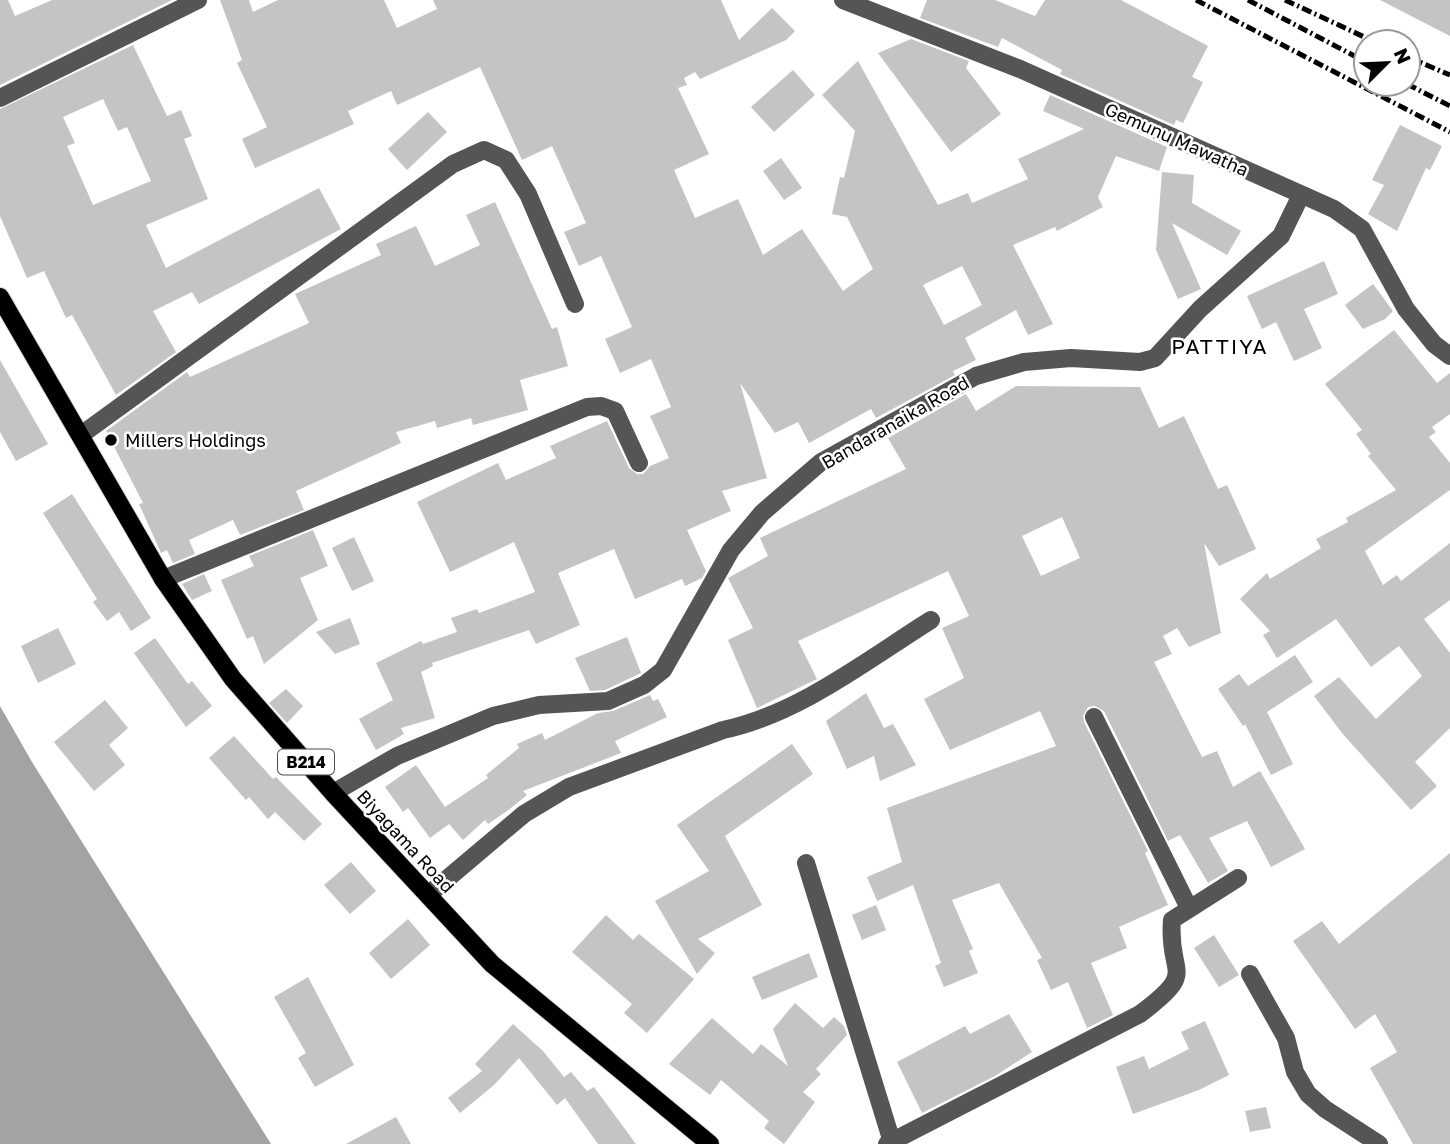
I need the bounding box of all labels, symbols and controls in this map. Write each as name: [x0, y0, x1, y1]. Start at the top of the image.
north arrow: [1352, 28, 1422, 98]
text: N: [1390, 45, 1416, 67]
street label: Gemunu Mawatha: [1102, 98, 1252, 180]
district label: PATTIYA: [1171, 333, 1269, 359]
street label: Bandaranaika Road: [817, 371, 973, 473]
place label: Millers Holdings: [125, 429, 266, 451]
marker: Millers Holdings: [103, 432, 119, 448]
road number: B214: [278, 750, 334, 775]
street label: Biyagama Road: [353, 785, 459, 897]

